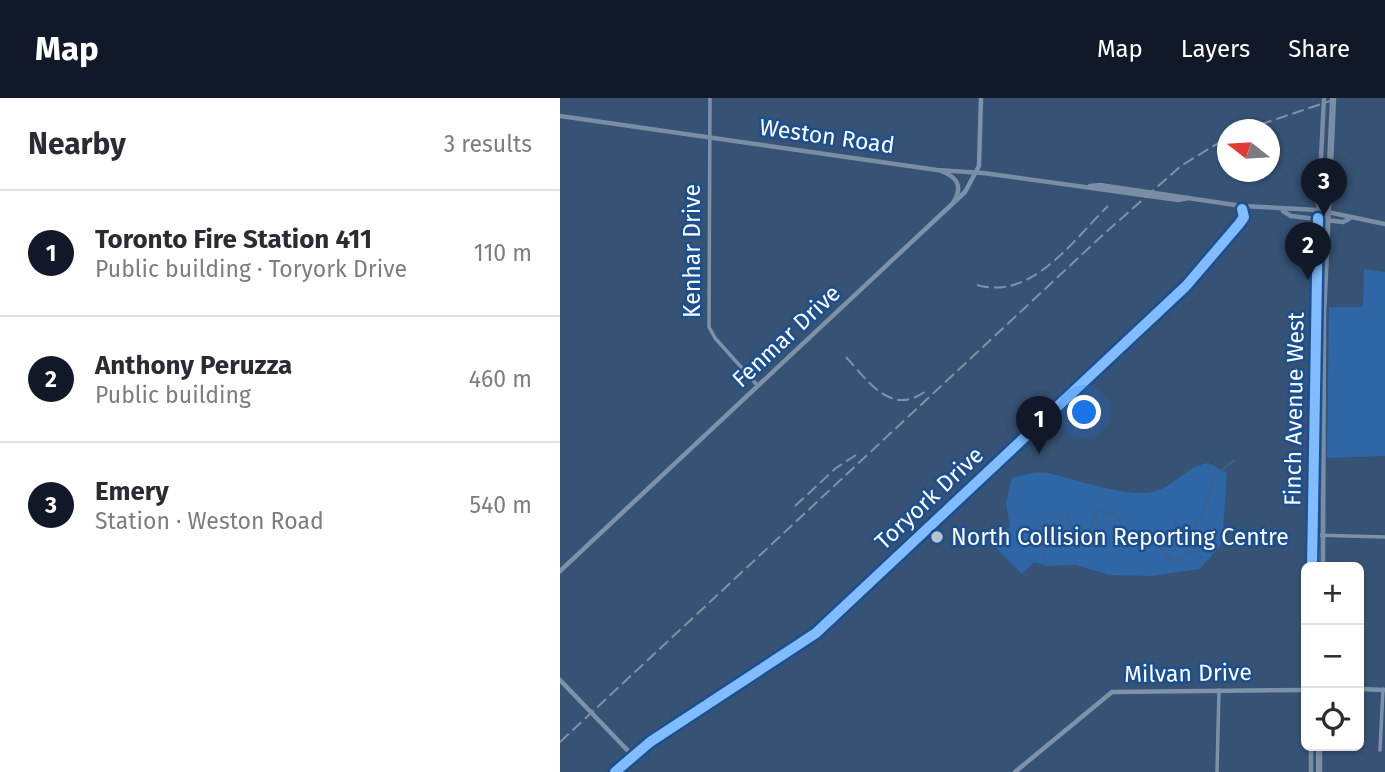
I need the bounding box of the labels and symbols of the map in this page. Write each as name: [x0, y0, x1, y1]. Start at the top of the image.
street label: Weston Road: [758, 113, 896, 159]
north arrow: [1217, 119, 1280, 182]
pin: 3: [1301, 158, 1347, 216]
street label: Kenhar Drive: [678, 184, 706, 318]
pin: 2: [1285, 222, 1331, 280]
street label: Fenmar Drive: [726, 279, 846, 393]
street label: Finch Avenue West: [1278, 311, 1310, 506]
your location: [1067, 395, 1101, 429]
pin: 1: [1016, 396, 1062, 454]
street label: Toryork Drive: [869, 441, 989, 555]
place label: North Collision Reporting Centre: [951, 523, 1289, 551]
marker: North Collision Reporting Centre: [929, 529, 945, 545]
street label: Milvan Drive: [1124, 658, 1252, 688]

